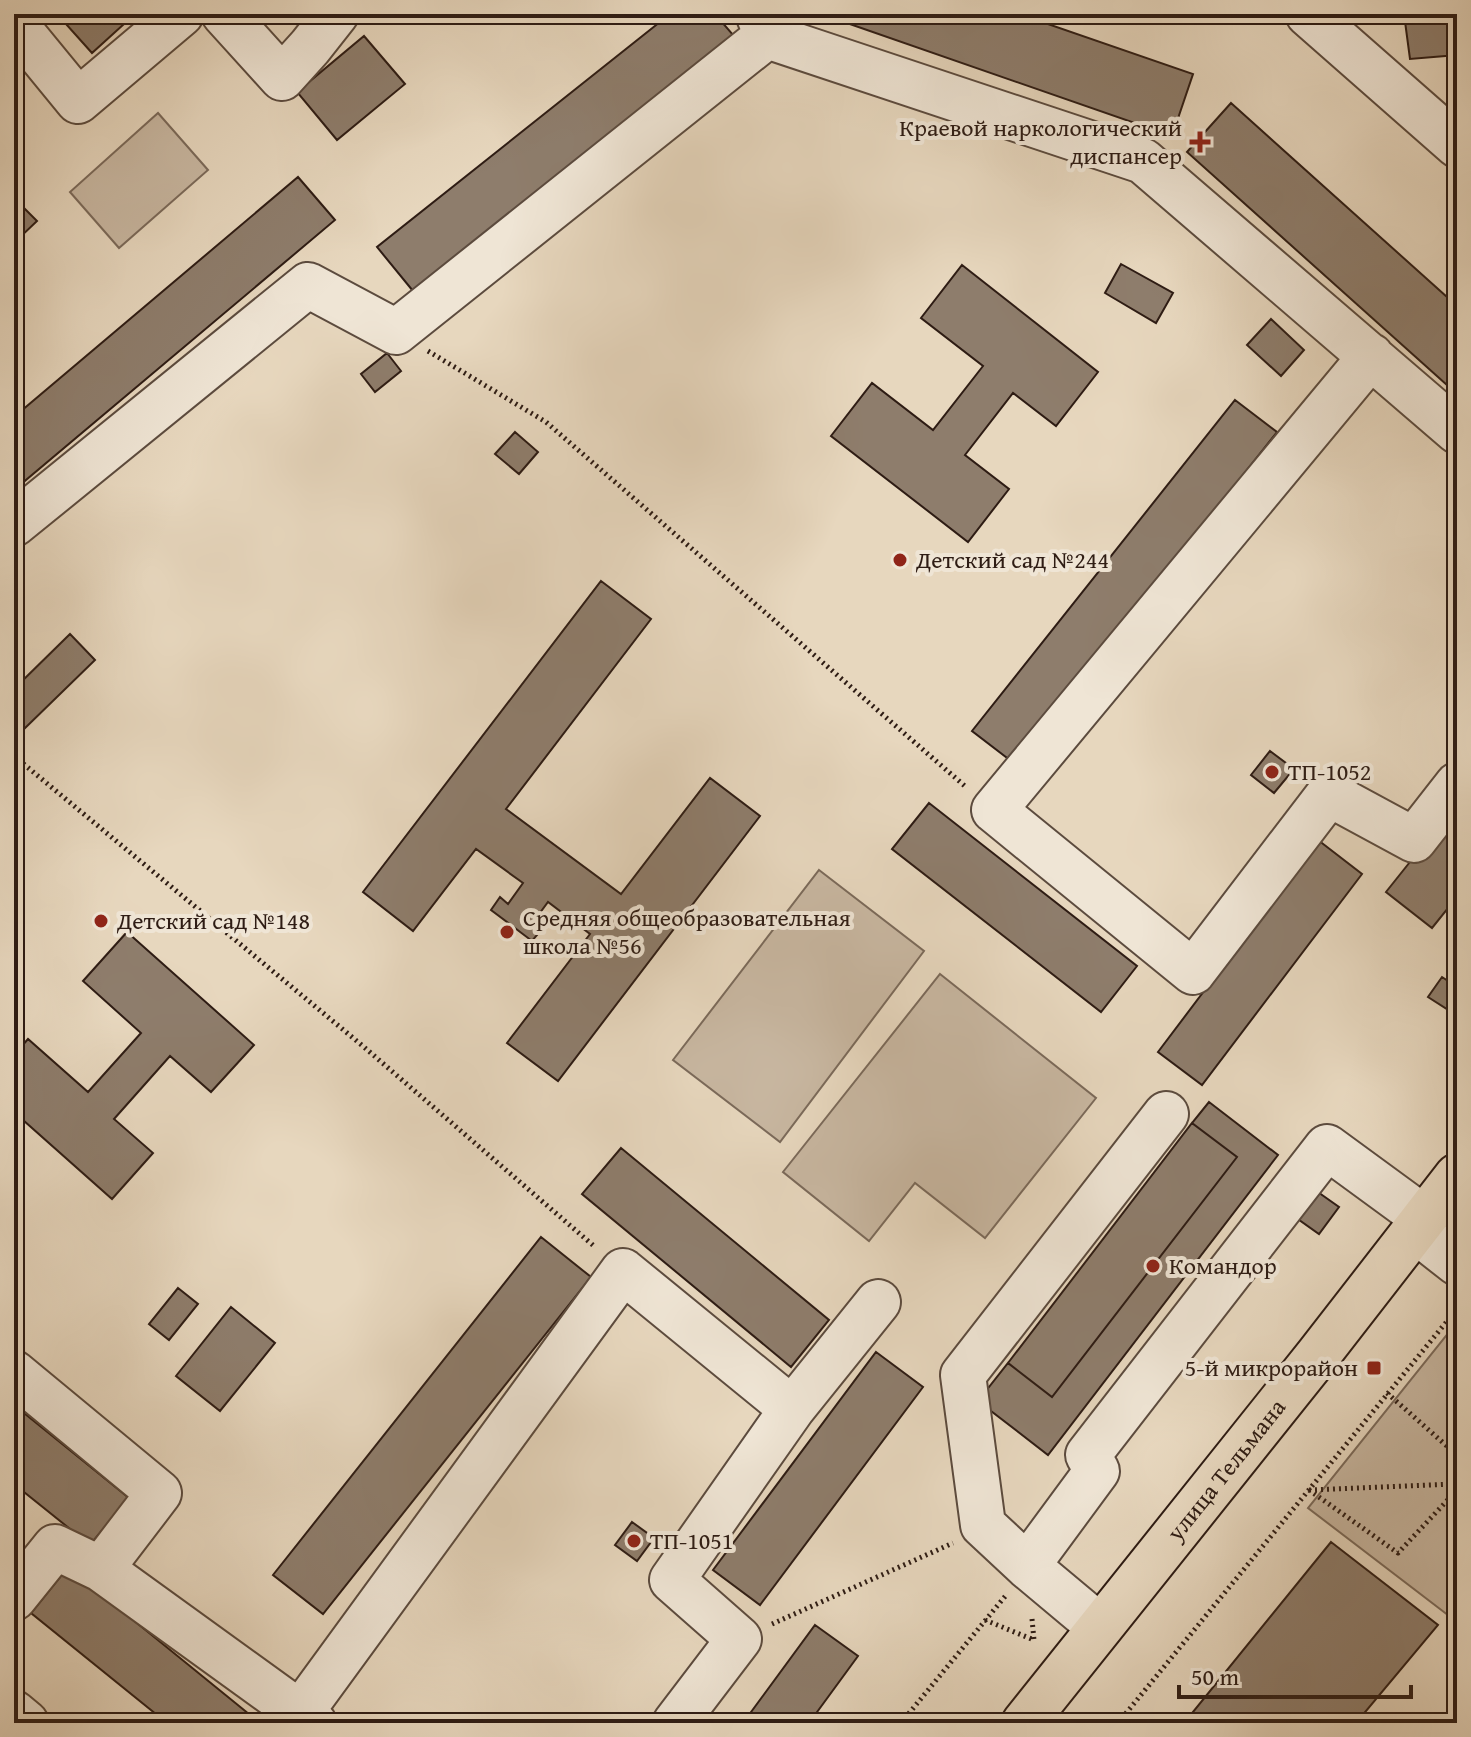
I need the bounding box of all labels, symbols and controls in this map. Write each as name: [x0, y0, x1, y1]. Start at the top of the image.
place label: Краевой наркологический диспансер: [899, 110, 1182, 173]
marker: Краевой наркологический диспансер: [1189, 131, 1211, 153]
place label: Детский сад №244: [915, 542, 1109, 577]
marker: Детский сад №244: [891, 551, 909, 569]
place label: ТП-1052: [1288, 754, 1371, 789]
marker: ТП-1052: [1263, 763, 1281, 781]
place label: Средняя общеобразовательная школа №56: [523, 900, 851, 963]
place label: Детский сад №148: [116, 903, 310, 938]
marker: Детский сад №148: [92, 912, 110, 930]
marker: Средняя общеобразовательная школа №56: [498, 923, 516, 941]
place label: Командор: [1169, 1248, 1277, 1283]
marker: Командор: [1144, 1257, 1162, 1275]
place label: 5-й микрорайон: [1185, 1350, 1358, 1385]
marker: 5-й микрорайон: [1365, 1359, 1383, 1377]
street label: улица Тельмана: [1157, 1390, 1294, 1549]
place label: ТП-1051: [650, 1523, 733, 1558]
marker: ТП-1051: [625, 1532, 643, 1550]
scale bar: [1179, 1649, 1411, 1699]
text: 50 m: [1191, 1659, 1239, 1694]

